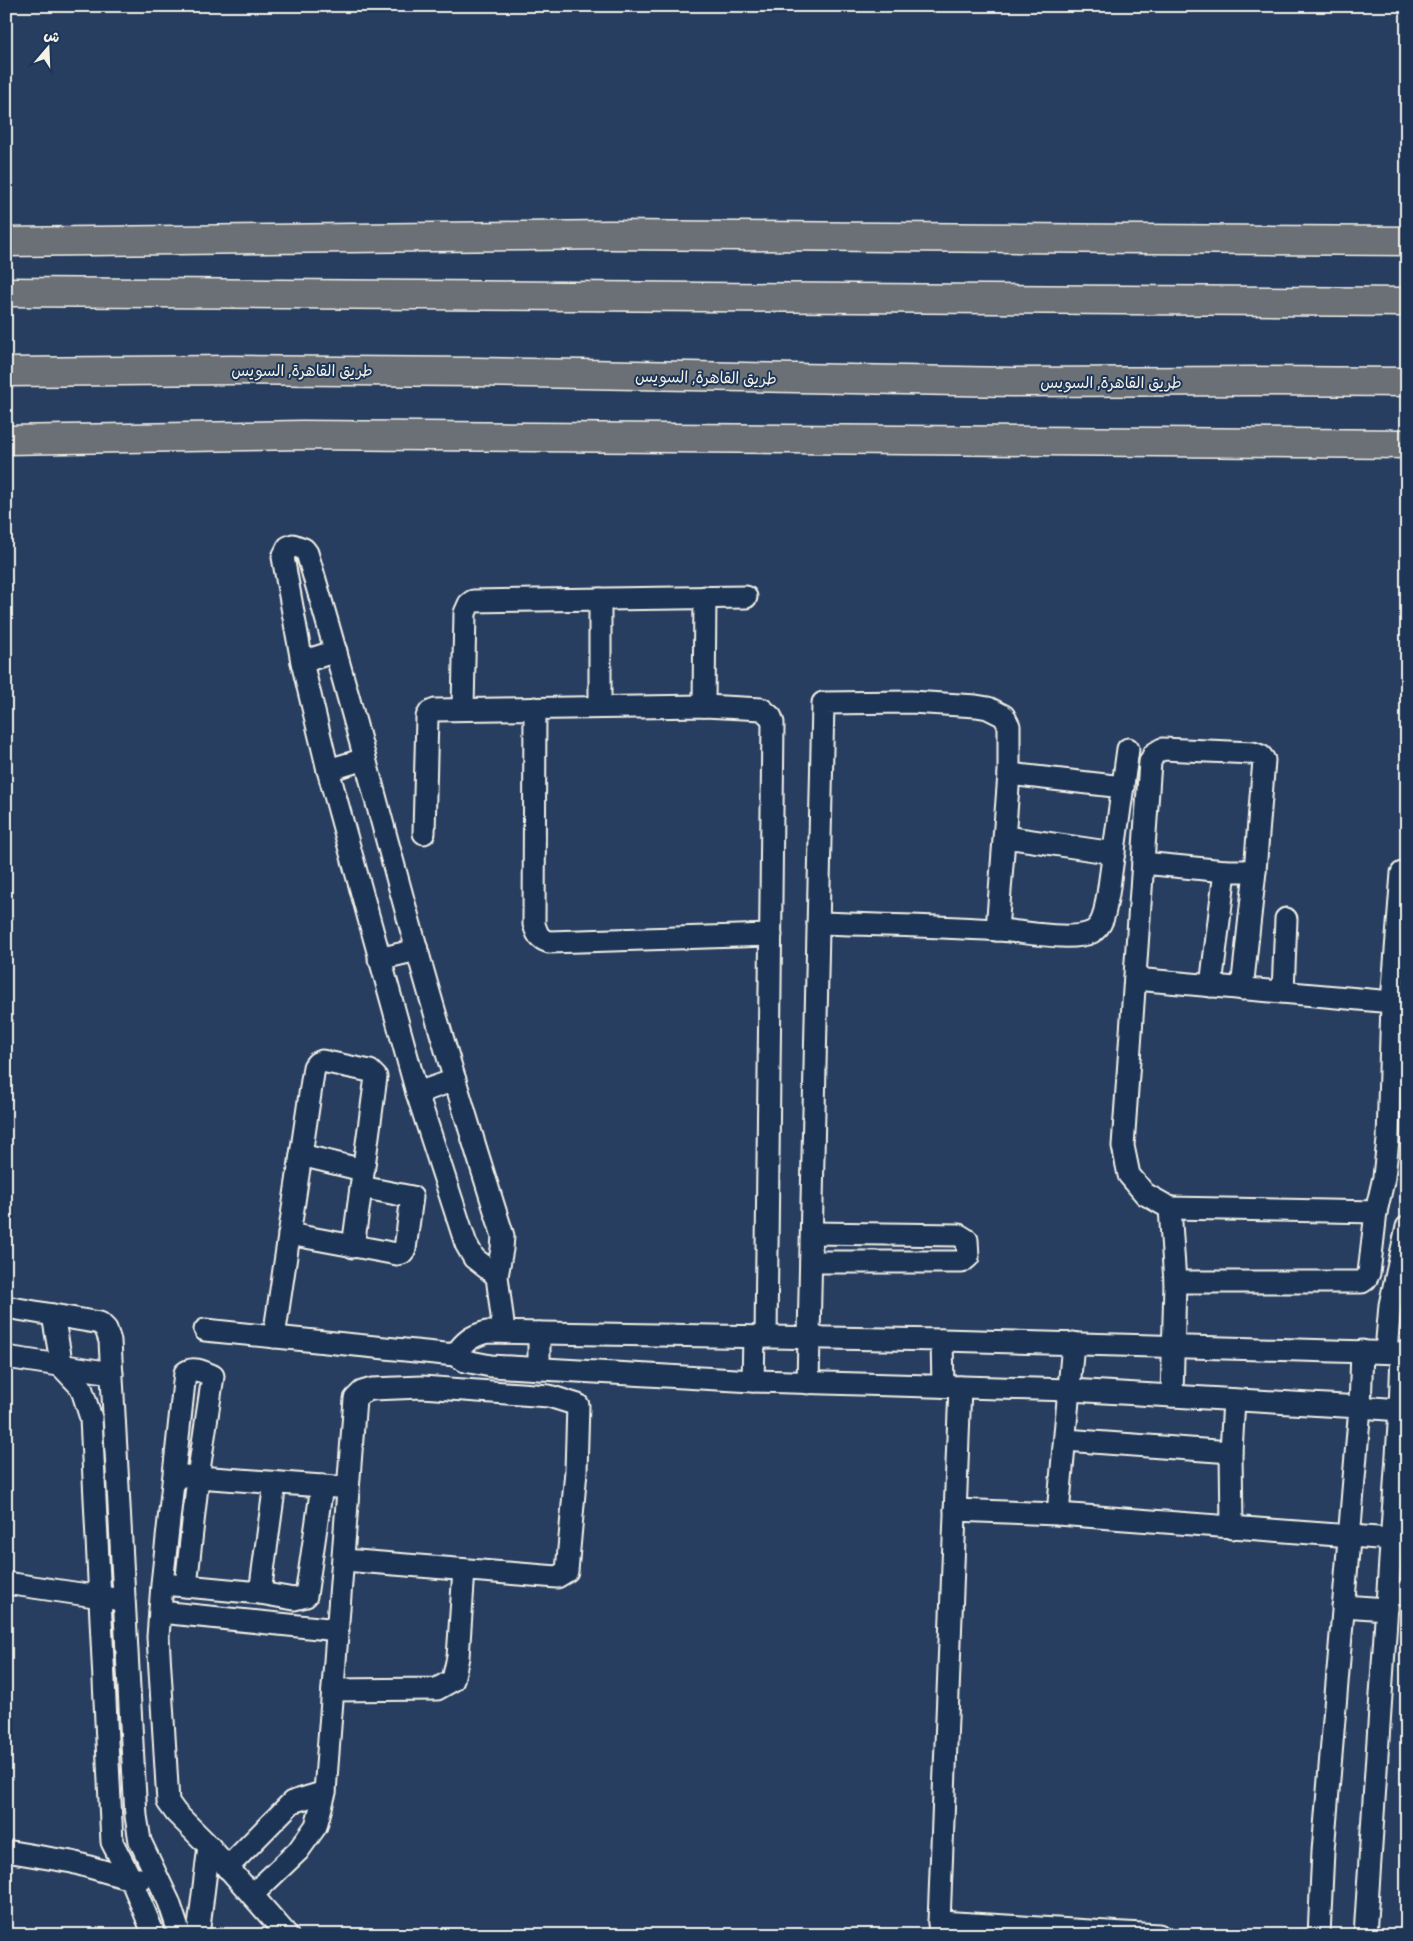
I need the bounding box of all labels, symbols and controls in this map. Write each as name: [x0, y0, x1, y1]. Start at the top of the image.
north arrow: [22, 22, 72, 72]
text: ش: [42, 25, 62, 47]
street label: طريق القاهرة, السويس: [231, 360, 373, 381]
street label: طريق القاهرة, السويس: [635, 366, 777, 389]
street label: طريق القاهرة, السويس: [1040, 372, 1182, 393]

